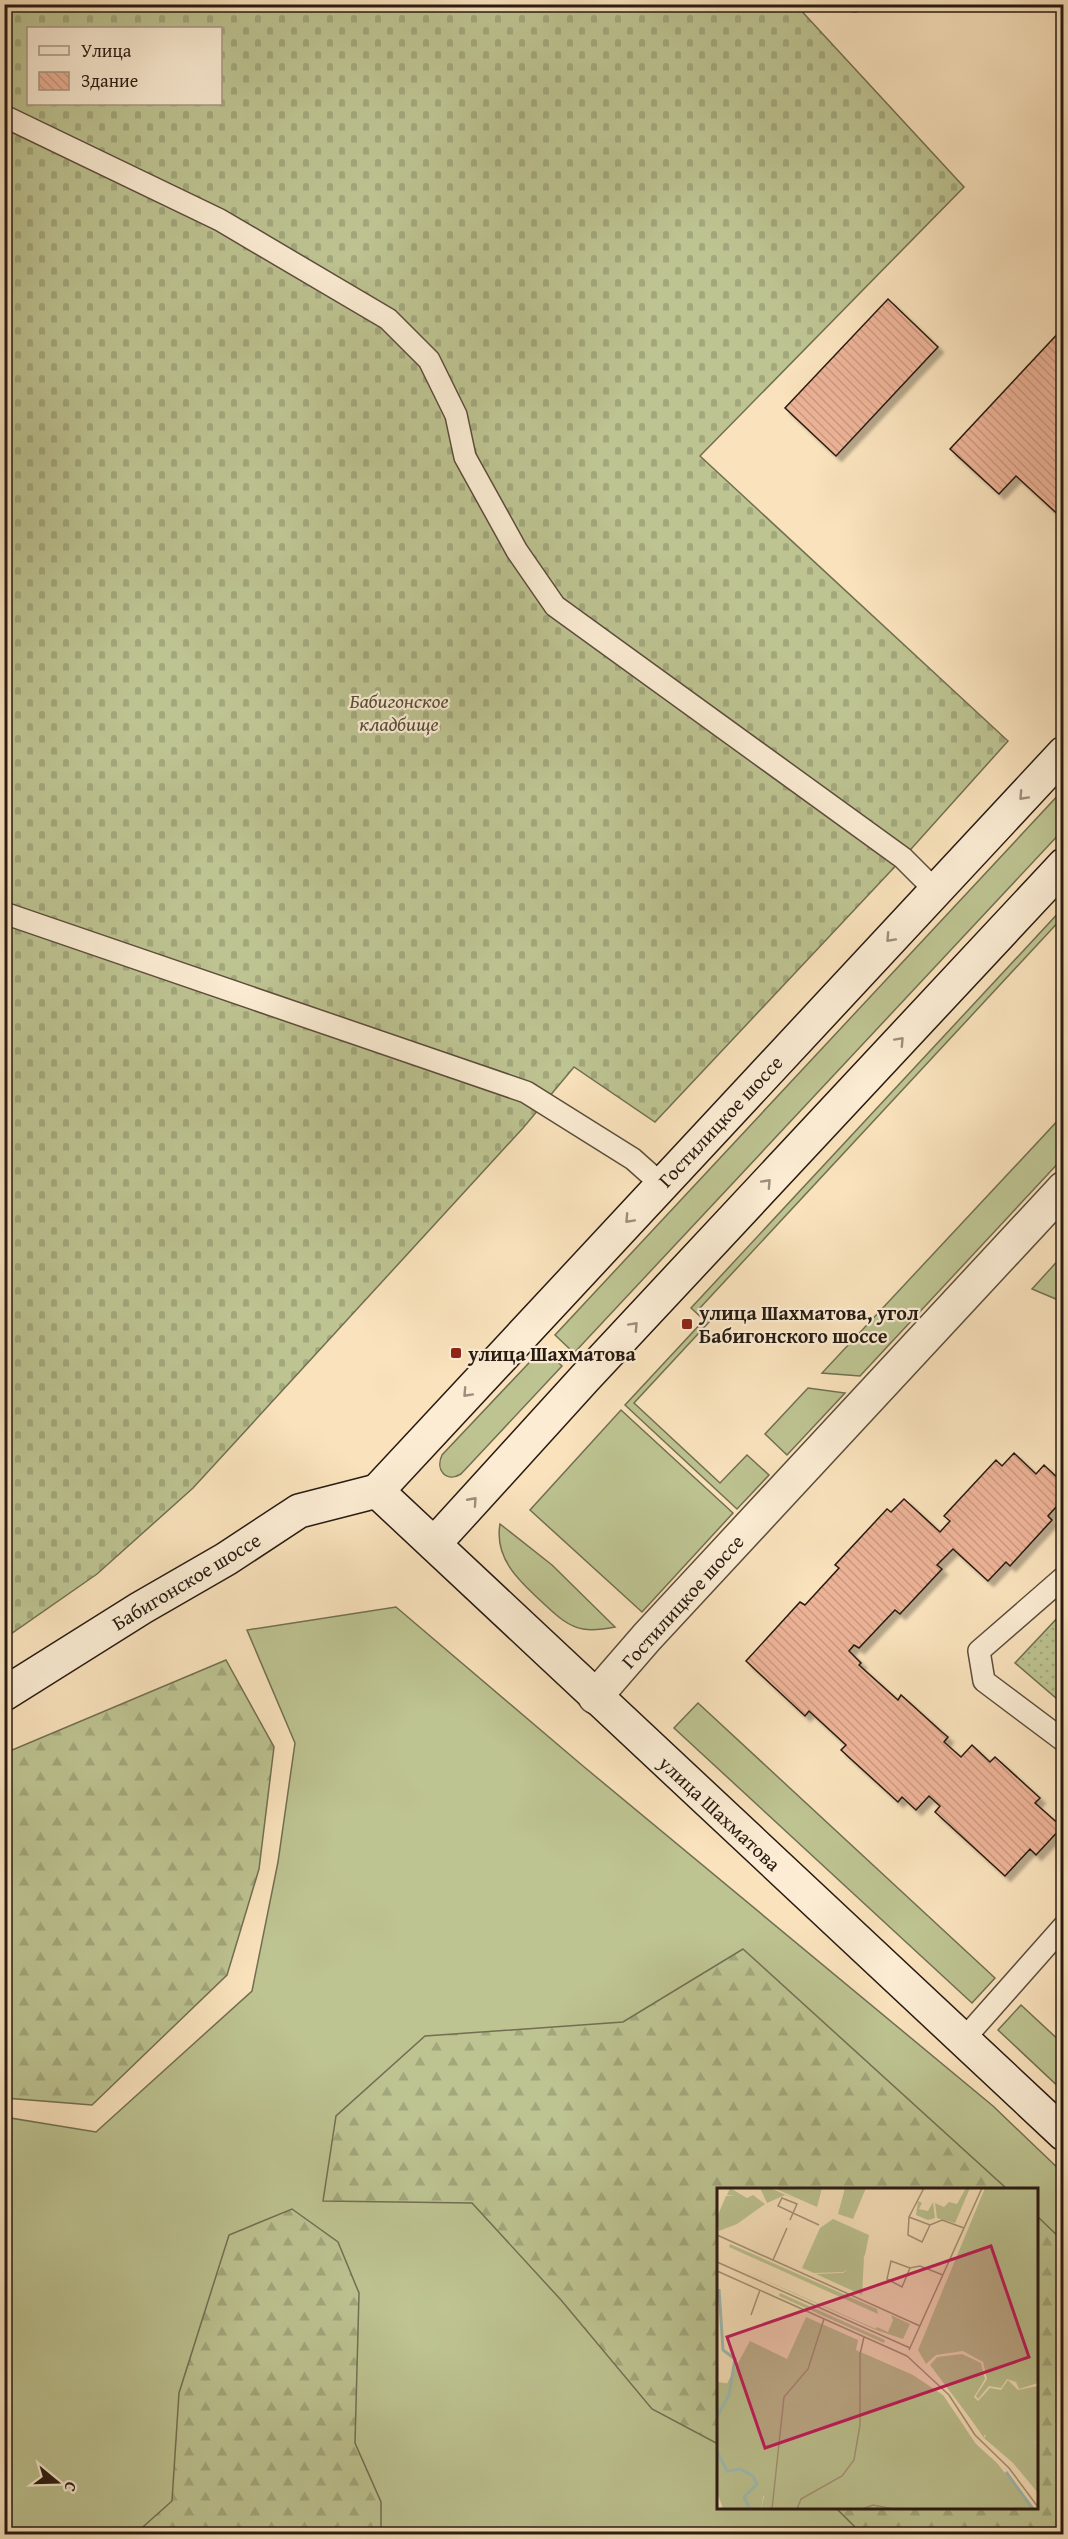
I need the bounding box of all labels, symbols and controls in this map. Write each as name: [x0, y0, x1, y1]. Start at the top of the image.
legend: [27, 27, 222, 105]
text: Улица: [81, 37, 132, 64]
text: Здание: [81, 67, 138, 94]
park label: Бабигонское кладбище: [350, 686, 448, 738]
one-way arrow: [1020, 788, 1031, 799]
one-way arrow: [886, 931, 897, 942]
one-way arrow: [893, 1037, 904, 1048]
street label: Гостилицкое шоссе: [651, 1048, 789, 1194]
one-way arrow: [760, 1180, 771, 1190]
one-way arrow: [625, 1212, 636, 1223]
place label: улица Шахматова, угол Бабигонского шоссе: [698, 1298, 919, 1350]
marker: улица Шахматова, угол Бабигонского шоссе: [680, 1317, 694, 1331]
one-way arrow: [626, 1322, 637, 1333]
place label: улица Шахматова: [467, 1339, 637, 1368]
marker: улица Шахматова: [449, 1346, 463, 1360]
one-way arrow: [463, 1386, 474, 1396]
one-way arrow: [466, 1497, 477, 1507]
street label: Бабигонское шоссе: [106, 1525, 266, 1637]
street label: Гостилицкое шоссе: [614, 1528, 750, 1674]
street label: улица Шахматова: [652, 1748, 788, 1878]
inset map: [717, 2188, 1038, 2509]
north arrow: [27, 2452, 87, 2512]
text: С: [58, 2479, 84, 2495]

